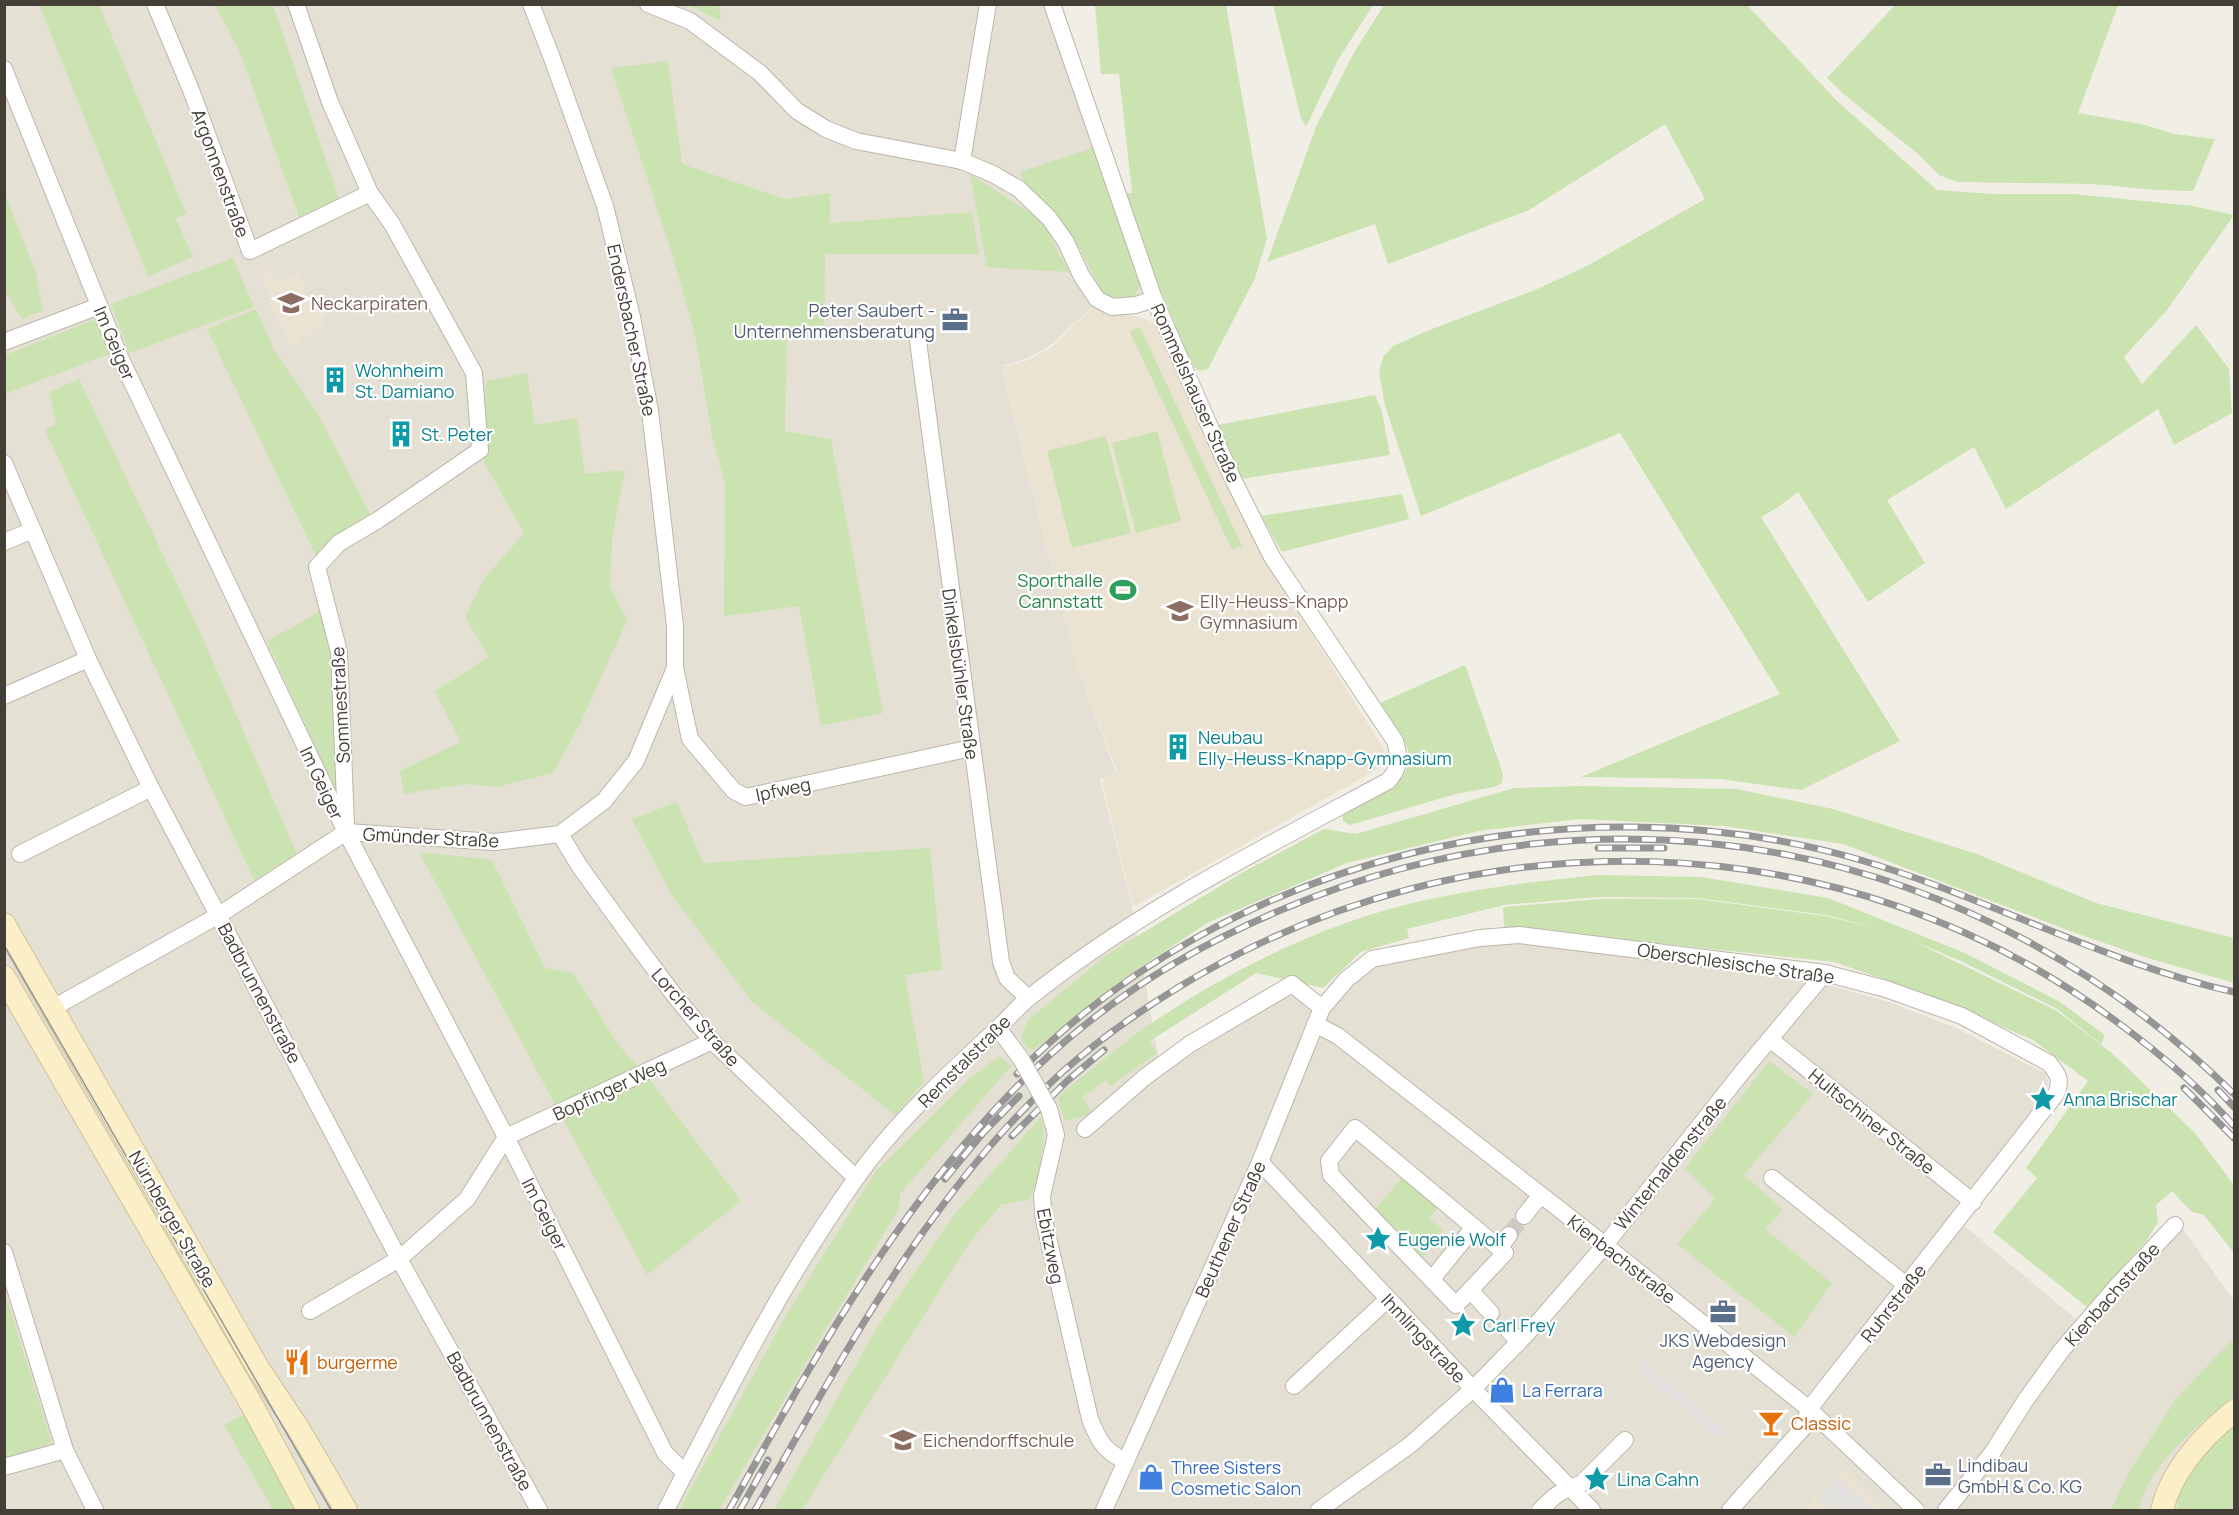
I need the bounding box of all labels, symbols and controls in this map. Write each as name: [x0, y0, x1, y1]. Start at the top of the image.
street label: Argonnenstraße: [187, 105, 255, 241]
street label: Endersbacher Straße: [602, 242, 662, 418]
school or university icon: Neckarpiraten: [276, 288, 306, 318]
place label: Neckarpiraten: [311, 291, 428, 315]
place label: Peter Saubert - Unternehmensberatung: [734, 298, 935, 343]
street label: Rommelshauser Straße: [1146, 300, 1246, 486]
street label: Im Geiger: [89, 302, 142, 384]
office icon: Peter Saubert - Unternehmensberatung: [940, 305, 970, 335]
place label: Wohnheim St. Damiano: [355, 358, 454, 403]
building icon: Wohnheim St. Damiano: [320, 365, 350, 395]
building icon: St. Peter: [386, 419, 416, 449]
place label: St. Peter: [421, 422, 493, 446]
place label: Sporthalle Cannstatt: [1017, 568, 1103, 613]
sports icon: Sporthalle Cannstatt: [1108, 575, 1138, 605]
street label: Dinkelsbühler Straße: [937, 587, 985, 761]
place label: Elly-Heuss-Knapp Gymnasium: [1200, 589, 1348, 634]
school or university icon: Elly-Heuss-Knapp Gymnasium: [1165, 596, 1195, 626]
street label: Sommestraße: [325, 646, 355, 764]
place label: Neubau Elly-Heuss-Knapp-Gymnasium: [1198, 725, 1452, 770]
building icon: Neubau Elly-Heuss-Knapp-Gymnasium: [1163, 732, 1193, 762]
street label: Im Geiger: [295, 743, 350, 824]
street label: Ipfweg: [753, 771, 813, 807]
street label: Gmünder Straße: [362, 821, 500, 853]
street label: Badbrunnenstraße: [213, 919, 307, 1067]
street label: Oberschlesische Straße: [1636, 937, 1836, 989]
street label: Lorcher Straße: [647, 963, 745, 1071]
street label: Remstalstraße: [912, 1009, 1016, 1113]
street label: Bopfinger Weg: [549, 1052, 669, 1126]
street label: Hultschiner Straße: [1804, 1063, 1940, 1179]
place icon: Anna Brischar: [2028, 1084, 2058, 1114]
place label: Anna Brischar: [2063, 1087, 2178, 1111]
street label: Winterhaldenstraße: [1608, 1091, 1732, 1235]
street label: Nürnberger Straße: [124, 1146, 222, 1292]
street label: Beuthener Straße: [1189, 1157, 1271, 1301]
street label: Im Geiger: [517, 1174, 574, 1255]
street label: Ebitzweg: [1032, 1206, 1070, 1286]
street label: Kienbachstraße: [1563, 1209, 1681, 1309]
place icon: Eugenie Wolf: [1363, 1224, 1393, 1254]
place label: Eugenie Wolf: [1398, 1227, 1506, 1251]
street label: Kienbachstraße: [2059, 1237, 2165, 1351]
street label: Ruhrstraße: [1855, 1259, 1931, 1347]
street label: Ihmlingstraße: [1376, 1288, 1472, 1388]
office icon: JKS Webdesign Agency: [1708, 1297, 1738, 1327]
place icon: Carl Frey: [1448, 1310, 1478, 1340]
place label: Carl Frey: [1483, 1313, 1556, 1337]
place label: JKS Webdesign Agency: [1660, 1328, 1786, 1373]
restaurant icon: burgerme: [282, 1347, 312, 1377]
street label: Badbrunnenstraße: [442, 1347, 538, 1495]
place label: burgerme: [317, 1350, 398, 1374]
shop icon: La Ferrara: [1487, 1375, 1517, 1405]
place label: La Ferrara: [1522, 1378, 1603, 1402]
bar icon: Classic: [1756, 1408, 1786, 1438]
place label: Classic: [1791, 1411, 1851, 1435]
school or university icon: Eichendorffschule: [888, 1425, 918, 1455]
place label: Eichendorffschule: [923, 1428, 1074, 1452]
place label: Lindibau GmbH & Co. KG: [1958, 1453, 2082, 1498]
place label: Three Sisters Cosmetic Salon: [1171, 1455, 1301, 1500]
office icon: Lindibau GmbH & Co. KG: [1923, 1460, 1953, 1490]
shop icon: Three Sisters Cosmetic Salon: [1136, 1462, 1166, 1492]
place icon: Lina Cahn: [1582, 1464, 1612, 1494]
place label: Lina Cahn: [1617, 1467, 1699, 1491]

